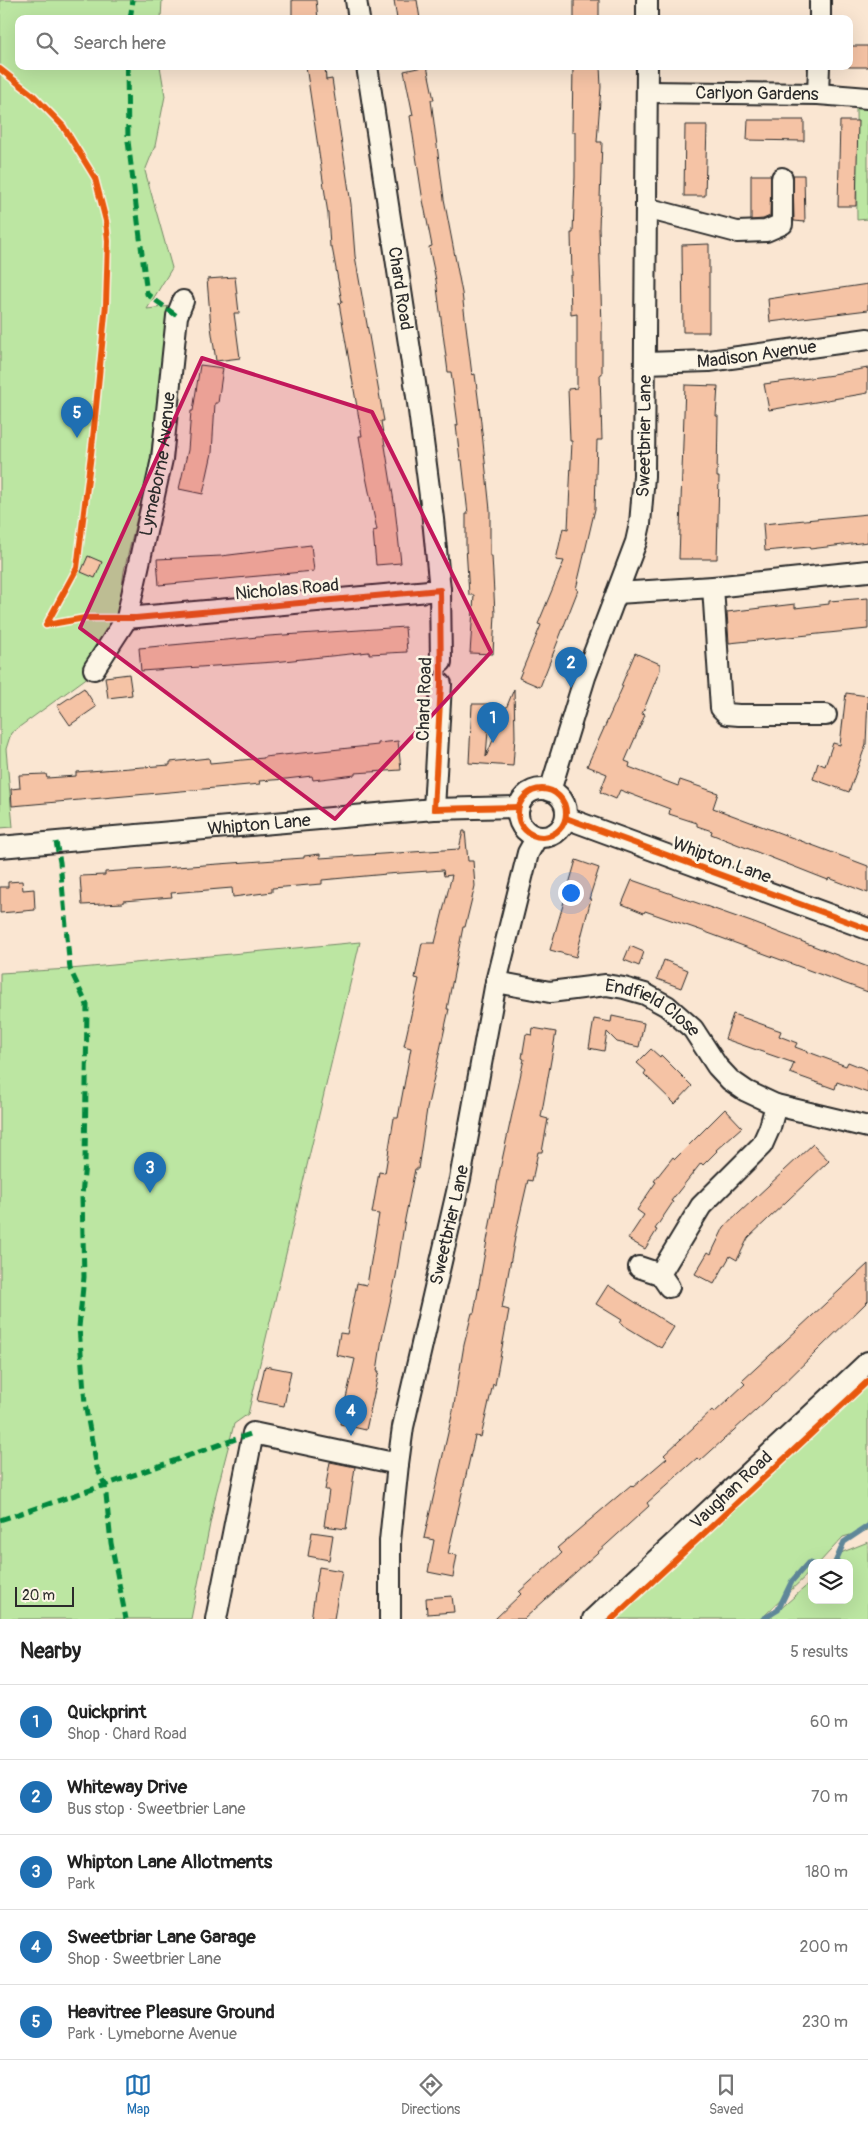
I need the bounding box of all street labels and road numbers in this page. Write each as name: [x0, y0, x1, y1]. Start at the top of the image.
street label: Carlyon Gardens: [695, 82, 819, 106]
street label: Chard Road: [383, 245, 418, 332]
street label: Madison Avenue: [696, 335, 818, 373]
street label: Sweetbrier Lane: [631, 375, 657, 498]
street label: Lymeborne Avenue: [134, 391, 181, 538]
street label: Nicholas Road: [234, 573, 340, 606]
street label: Chard Road: [412, 657, 437, 741]
street label: Whipton Lane: [206, 809, 312, 841]
street label: Whipton Lane: [669, 832, 775, 889]
street label: Endfield Close: [603, 974, 706, 1041]
street label: Sweetbrier Lane: [425, 1163, 474, 1287]
street label: Vaughan Road: [685, 1446, 778, 1535]

